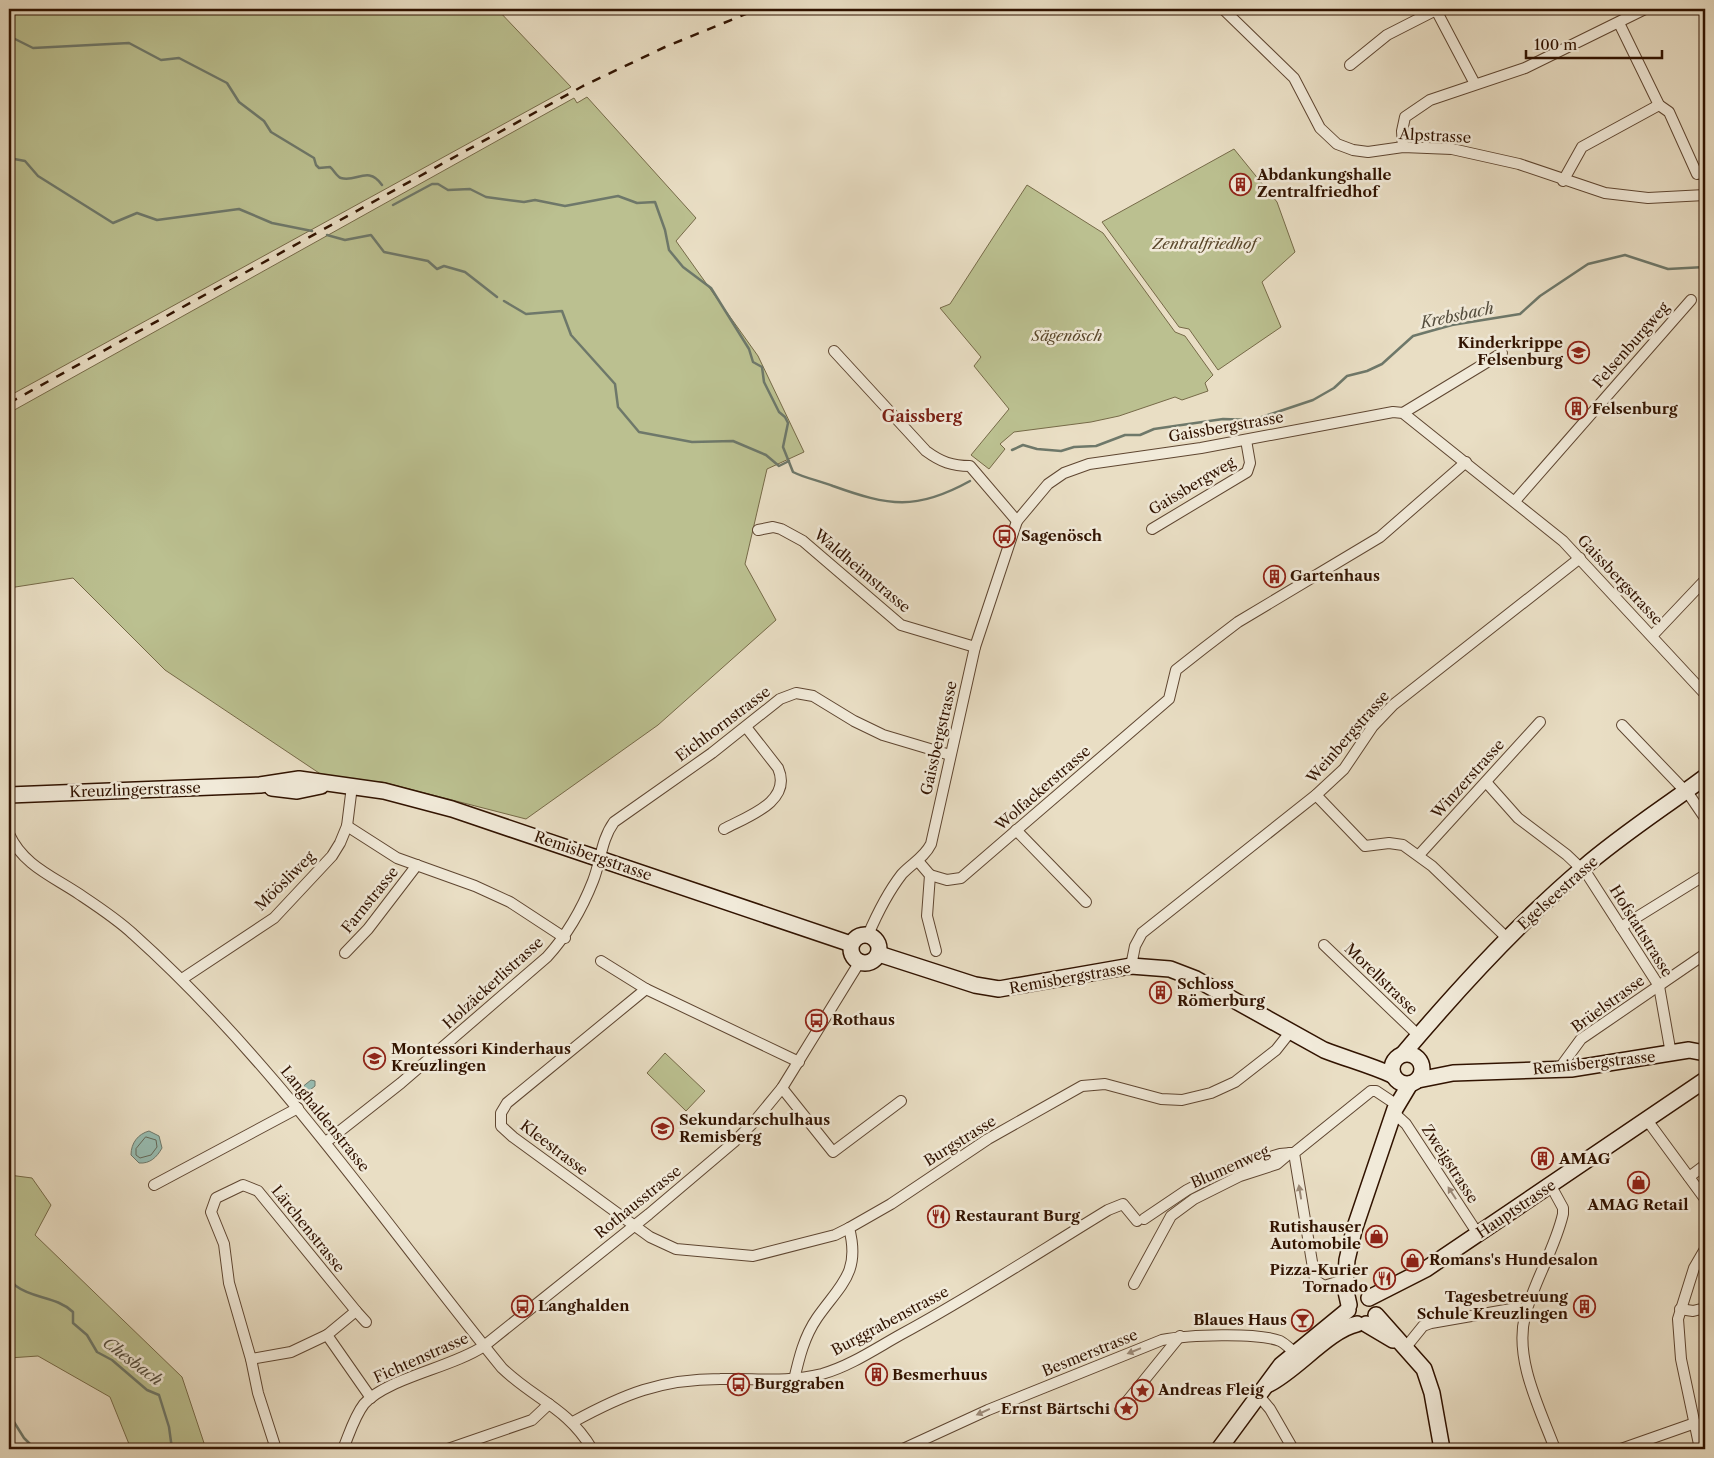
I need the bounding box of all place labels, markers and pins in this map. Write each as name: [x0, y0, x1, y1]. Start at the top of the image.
place label: Abdankungshalle Zentralfriedhof: [1256, 165, 1392, 201]
building icon: Abdankungshalle Zentralfriedhof: [1229, 172, 1253, 196]
place label: Kinderkrippe Felsenburg: [1457, 333, 1563, 369]
school or university icon: Kinderkrippe Felsenburg: [1567, 340, 1591, 364]
building icon: Felsenburg: [1564, 397, 1588, 421]
place label: Felsenburg: [1592, 399, 1678, 418]
bus stop icon: Sagenösch: [993, 524, 1017, 548]
place label: Sagenösch: [1021, 526, 1103, 545]
building icon: Gartenhaus: [1262, 564, 1286, 588]
place label: Gartenhaus: [1290, 566, 1380, 585]
place label: Schloss Römerburg: [1177, 974, 1265, 1010]
building icon: Schloss Römerburg: [1149, 981, 1173, 1005]
bus stop icon: Rothaus: [804, 1008, 828, 1032]
place label: Rothaus: [832, 1010, 895, 1029]
place label: Montessori Kinderhaus Kreuzlingen: [391, 1039, 571, 1075]
school or university icon: Montessori Kinderhaus Kreuzlingen: [363, 1046, 387, 1070]
place label: Sekundarschulhaus Remisberg: [679, 1110, 830, 1146]
school or university icon: Sekundarschulhaus Remisberg: [651, 1117, 675, 1141]
building icon: AMAG: [1531, 1147, 1555, 1171]
place label: AMAG: [1558, 1149, 1611, 1168]
shop icon: AMAG Retail: [1626, 1170, 1650, 1194]
place label: AMAG Retail: [1587, 1195, 1688, 1214]
restaurant icon: Restaurant Burg: [927, 1204, 951, 1228]
place label: Restaurant Burg: [955, 1206, 1080, 1225]
place label: Rutishauser Automobile: [1269, 1217, 1362, 1253]
shop icon: Rutishauser Automobile: [1365, 1224, 1389, 1248]
shop icon: Romans's Hundesalon: [1401, 1248, 1425, 1272]
place label: Romans's Hundesalon: [1429, 1250, 1599, 1269]
place label: Pizza-Kurier Tornado: [1269, 1260, 1369, 1296]
restaurant icon: Pizza-Kurier Tornado: [1372, 1267, 1396, 1291]
place label: Tagesbetreuung Schule Kreuzlingen: [1417, 1287, 1569, 1323]
bus stop icon: Langhalden: [510, 1294, 534, 1318]
building icon: Tagesbetreuung Schule Kreuzlingen: [1572, 1294, 1596, 1318]
place label: Langhalden: [538, 1296, 630, 1315]
bar icon: Blaues Haus: [1291, 1308, 1315, 1332]
place label: Blaues Haus: [1193, 1310, 1287, 1329]
building icon: Besmerhuus: [864, 1363, 888, 1387]
place label: Besmerhuus: [892, 1365, 987, 1384]
bus stop icon: Burggraben: [726, 1372, 750, 1396]
place label: Burggraben: [754, 1374, 845, 1393]
place icon: Andreas Fleig: [1130, 1378, 1154, 1402]
place label: Andreas Fleig: [1157, 1380, 1264, 1399]
place icon: Ernst Bärtschi: [1114, 1397, 1138, 1421]
place label: Ernst Bärtschi: [1001, 1399, 1111, 1418]

